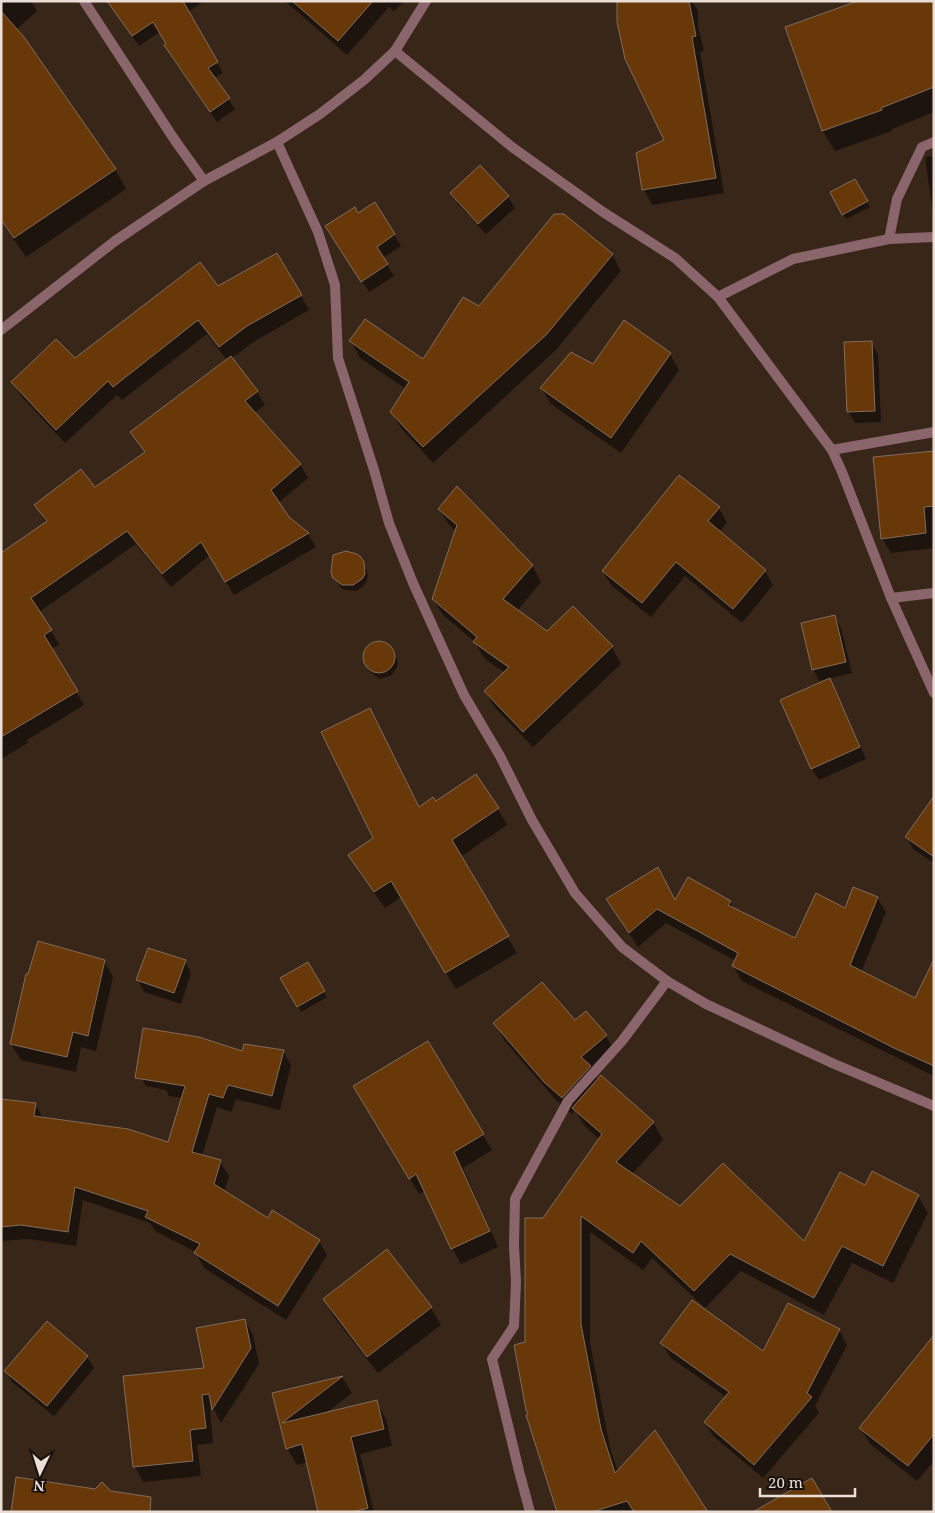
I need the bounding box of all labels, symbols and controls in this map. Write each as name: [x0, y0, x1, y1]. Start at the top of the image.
north arrow: [15, 1448, 65, 1498]
scale bar: [760, 1466, 855, 1498]
text: 20 m: [768, 1472, 803, 1492]
text: N: [33, 1477, 45, 1496]

